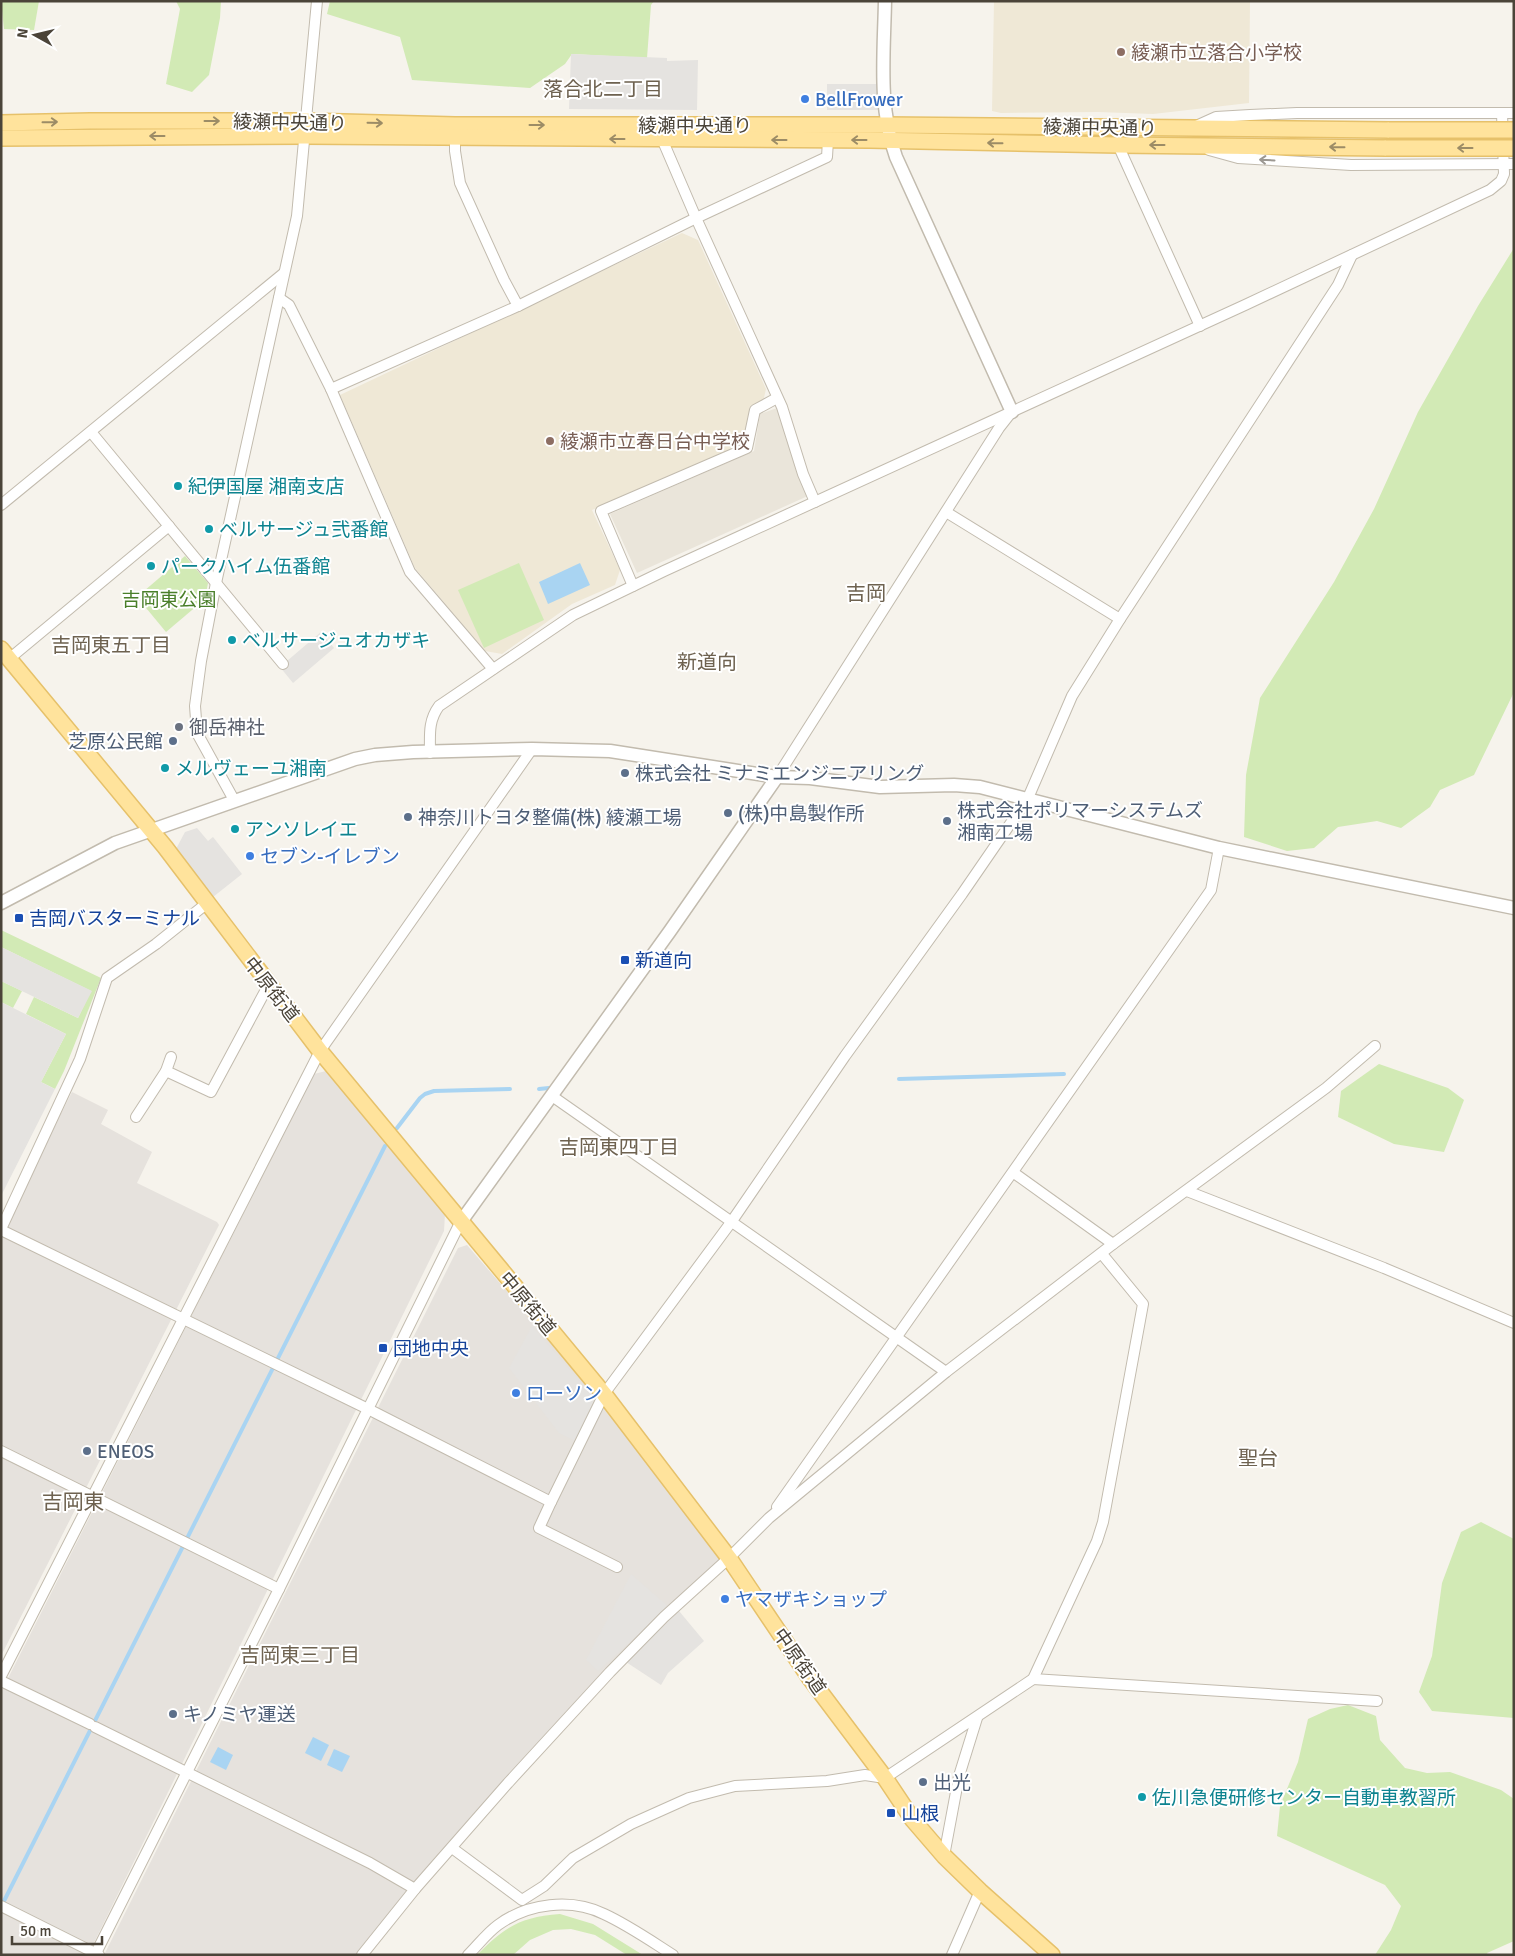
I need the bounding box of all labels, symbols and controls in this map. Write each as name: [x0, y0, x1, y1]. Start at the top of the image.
north arrow: [10, 10, 60, 60]
text: N: [14, 27, 32, 39]
place label: 綾瀬市立落合小学校: [1131, 41, 1302, 65]
marker: 綾瀬市立落合小学校: [1115, 46, 1127, 58]
district label: 落合北二丁目: [543, 77, 663, 102]
place label: BellFrower: [815, 88, 903, 112]
marker: BellFrower: [799, 93, 811, 105]
street label: 綾瀬中央通り: [233, 110, 347, 136]
street label: 綾瀬中央通り: [638, 114, 752, 138]
street label: 綾瀬中央通り: [1043, 115, 1157, 141]
one-way arrow: [204, 116, 220, 126]
one-way arrow: [42, 117, 58, 127]
one-way arrow: [366, 118, 383, 128]
one-way arrow: [529, 120, 545, 130]
one-way arrow: [149, 131, 166, 141]
one-way arrow: [609, 134, 626, 144]
one-way arrow: [772, 135, 788, 145]
one-way arrow: [851, 135, 868, 145]
one-way arrow: [987, 138, 1003, 147]
one-way arrow: [1149, 140, 1166, 150]
one-way arrow: [1329, 143, 1345, 152]
one-way arrow: [1457, 143, 1474, 153]
one-way arrow: [1260, 156, 1276, 165]
place label: 綾瀬市立春日台中学校: [560, 430, 750, 454]
marker: 綾瀬市立春日台中学校: [544, 435, 556, 447]
place label: 紀伊国屋 湘南支店: [188, 475, 344, 499]
marker: 紀伊国屋 湘南支店: [172, 480, 184, 492]
place label: ベルサージュ弐番館: [219, 518, 388, 542]
marker: ベルサージュ弐番館: [203, 523, 215, 535]
place label: パークハイム伍番館: [161, 555, 330, 579]
marker: パークハイム伍番館: [145, 560, 157, 572]
district label: 吉岡: [846, 581, 886, 606]
park label: 吉岡東公園: [121, 588, 217, 612]
place label: ベルサージュオカザキ: [242, 629, 430, 653]
district label: 吉岡東五丁目: [51, 633, 171, 658]
marker: ベルサージュオカザキ: [226, 634, 238, 646]
district label: 新道向: [677, 650, 737, 675]
place label: 御岳神社: [189, 716, 265, 740]
marker: 御岳神社: [173, 721, 185, 733]
place label: 芝原公民館: [68, 730, 163, 754]
marker: 芝原公民館: [167, 735, 179, 747]
place label: メルヴェーユ湘南: [175, 757, 327, 781]
marker: メルヴェーユ湘南: [159, 762, 171, 774]
place label: 株式会社 ミナミエンジニアリング: [635, 762, 924, 786]
marker: 株式会社 ミナミエンジニアリング: [619, 767, 631, 779]
place label: 株式会社ポリマーシステムズ 湘南工場: [957, 799, 1203, 845]
place label: (株)中島製作所: [738, 802, 865, 826]
place label: 神奈川トヨタ整備(株) 綾瀬工場: [418, 806, 682, 830]
marker: (株)中島製作所: [722, 807, 734, 819]
marker: 神奈川トヨタ整備(株) 綾瀬工場: [402, 811, 414, 823]
marker: 株式会社ポリマーシステムズ 湘南工場: [941, 815, 953, 827]
place label: アンソレイエ: [245, 818, 358, 842]
marker: アンソレイエ: [229, 823, 241, 835]
place label: セブン-イレブン: [260, 845, 400, 869]
marker: セブン-イレブン: [244, 850, 256, 862]
place label: 吉岡バスターミナル: [29, 907, 200, 931]
marker: 吉岡バスターミナル: [13, 912, 25, 924]
place label: 新道向: [635, 949, 692, 973]
street label: 中原街道: [238, 952, 304, 1027]
marker: 新道向: [619, 954, 631, 966]
district label: 吉岡東四丁目: [559, 1135, 679, 1160]
street label: 中原街道: [494, 1267, 561, 1340]
place label: 団地中央: [393, 1337, 469, 1361]
marker: 団地中央: [377, 1342, 389, 1354]
place label: ローソン: [526, 1382, 602, 1406]
marker: ローソン: [510, 1387, 522, 1399]
place label: ENEOS: [97, 1440, 154, 1464]
marker: ENEOS: [81, 1445, 93, 1457]
district label: 聖台: [1238, 1446, 1278, 1471]
district label: 吉岡東: [42, 1489, 105, 1515]
place label: ヤマザキショップ: [735, 1588, 887, 1612]
marker: ヤマザキショップ: [719, 1593, 731, 1605]
street label: 中原街道: [768, 1624, 831, 1700]
district label: 吉岡東三丁目: [240, 1643, 360, 1668]
place label: キノミヤ運送: [183, 1703, 296, 1727]
marker: キノミヤ運送: [167, 1708, 179, 1720]
place label: 出光: [933, 1771, 971, 1795]
marker: 出光: [917, 1776, 929, 1788]
place label: 佐川急便研修センター自動車教習所: [1152, 1786, 1456, 1810]
marker: 佐川急便研修センター自動車教習所: [1136, 1791, 1148, 1803]
place label: 山根: [901, 1802, 939, 1826]
marker: 山根: [885, 1807, 897, 1819]
scale bar: [12, 1914, 102, 1946]
text: 50 m: [20, 1922, 51, 1940]

